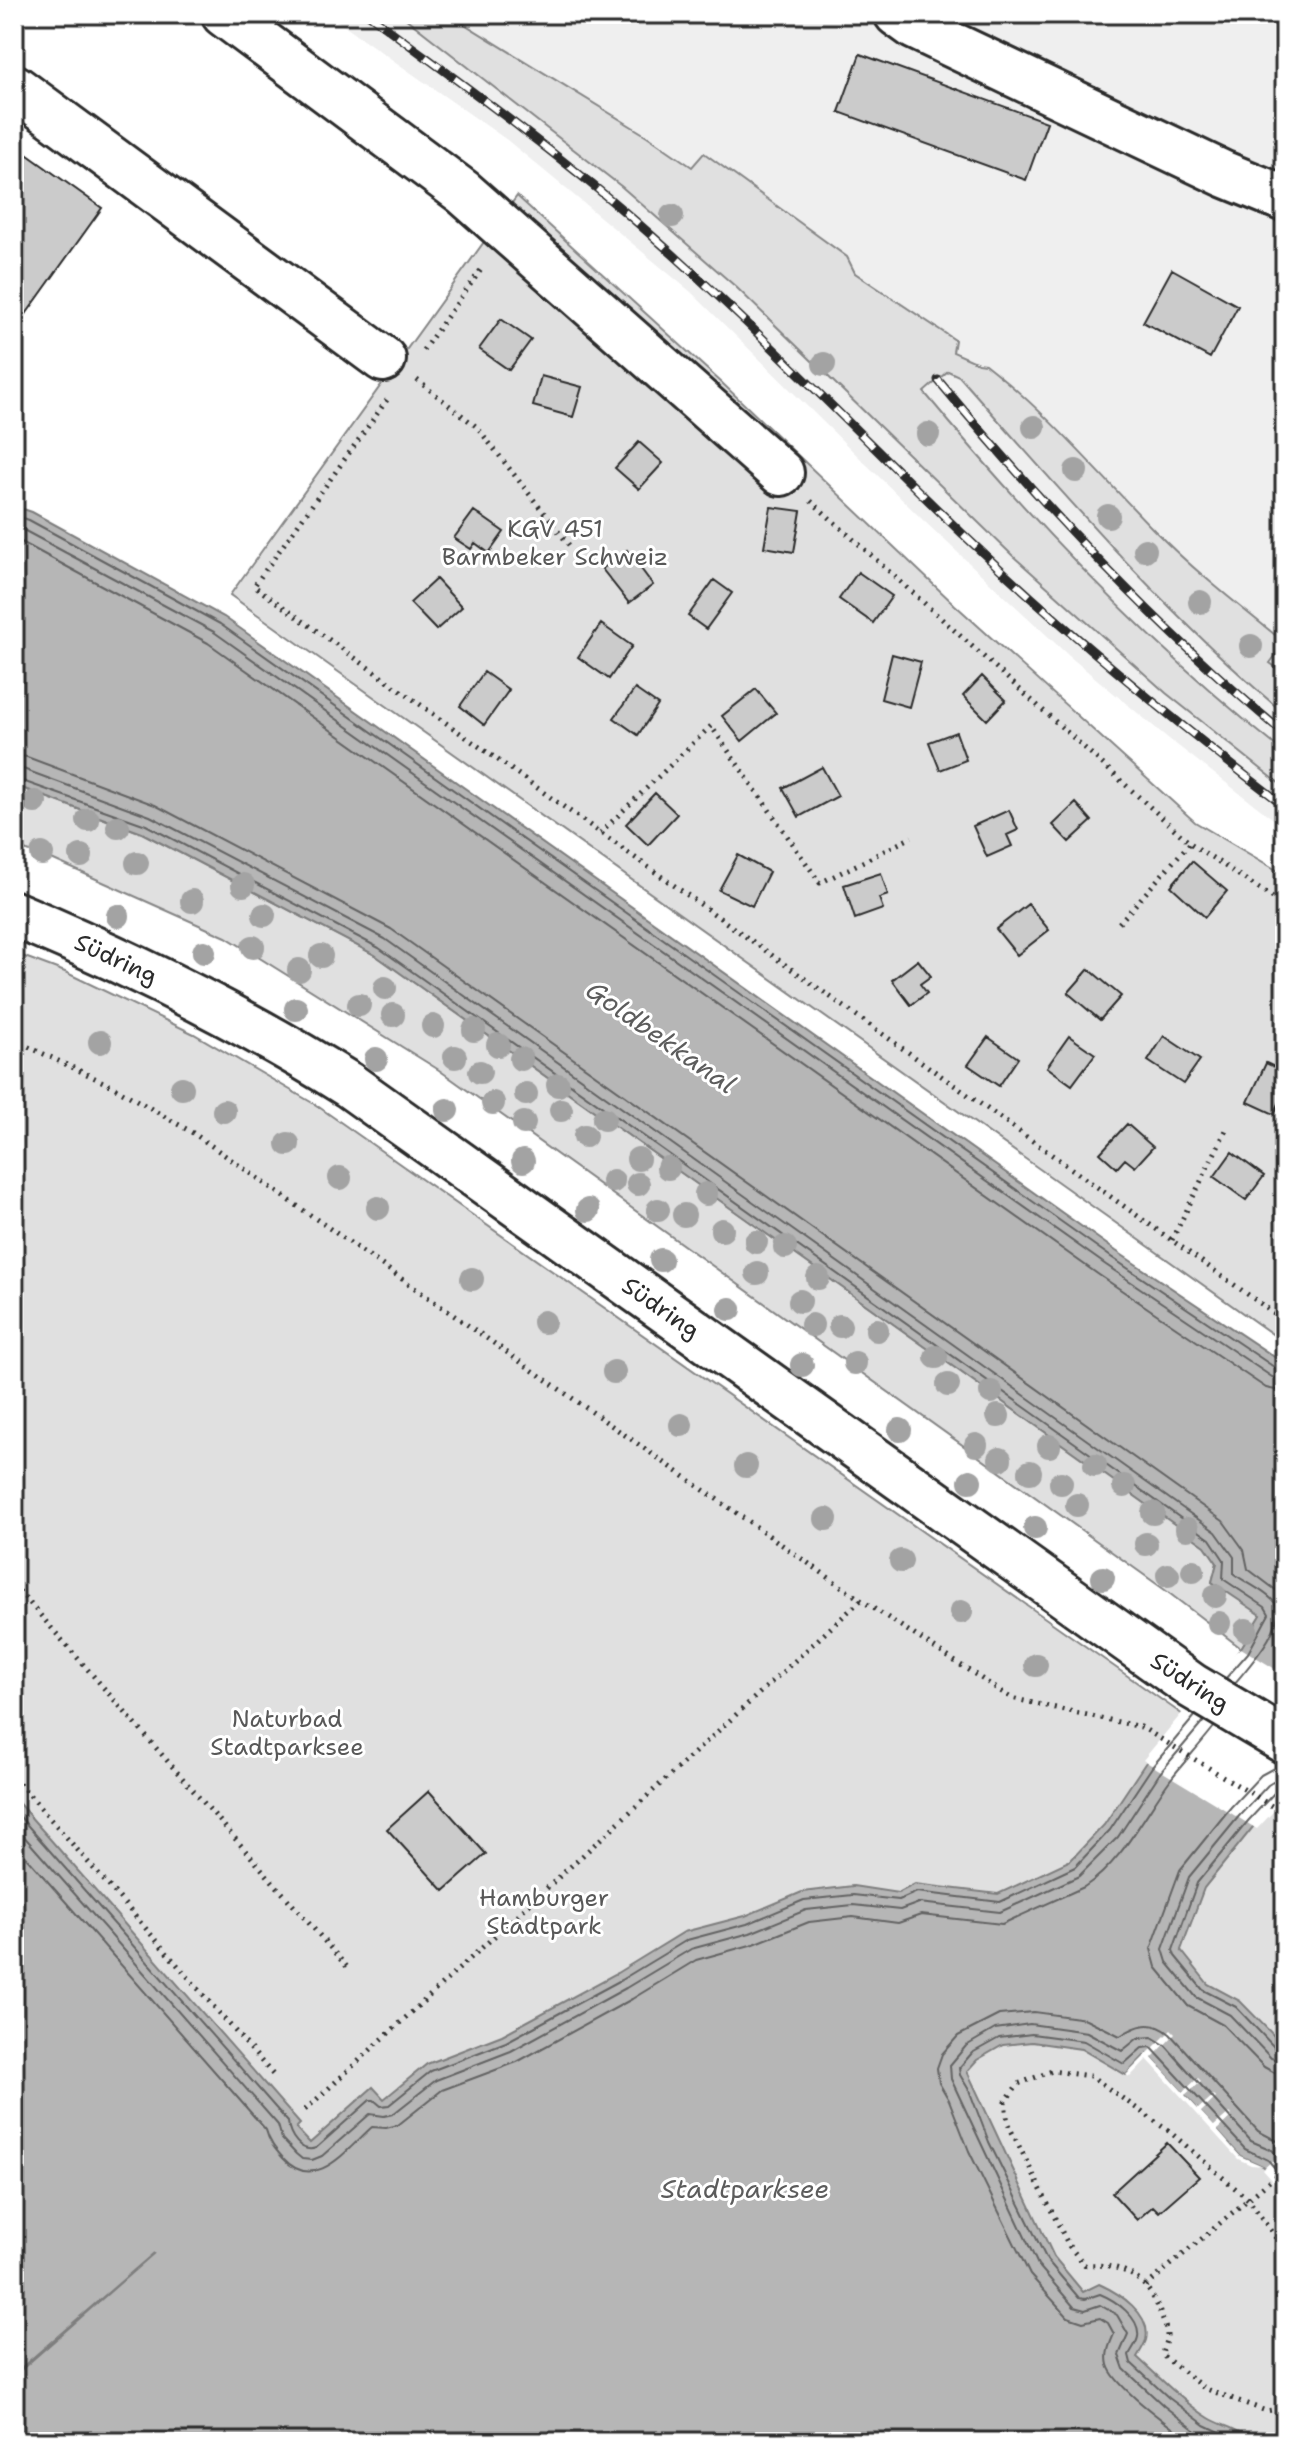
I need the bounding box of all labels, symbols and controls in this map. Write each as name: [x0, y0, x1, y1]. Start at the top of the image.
park label: KGV 451 Barmbeker Schweiz: [442, 513, 668, 573]
street label: Südring: [69, 926, 163, 992]
water label: Goldbekkanal: [579, 972, 743, 1101]
street label: Südring: [616, 1270, 706, 1346]
street label: Südring: [1144, 1645, 1236, 1719]
park label: Naturbad Stadtparksee: [210, 1703, 364, 1763]
park label: Hamburger Stadtpark: [479, 1882, 609, 1942]
water label: Stadtparksee: [661, 2171, 829, 2206]

